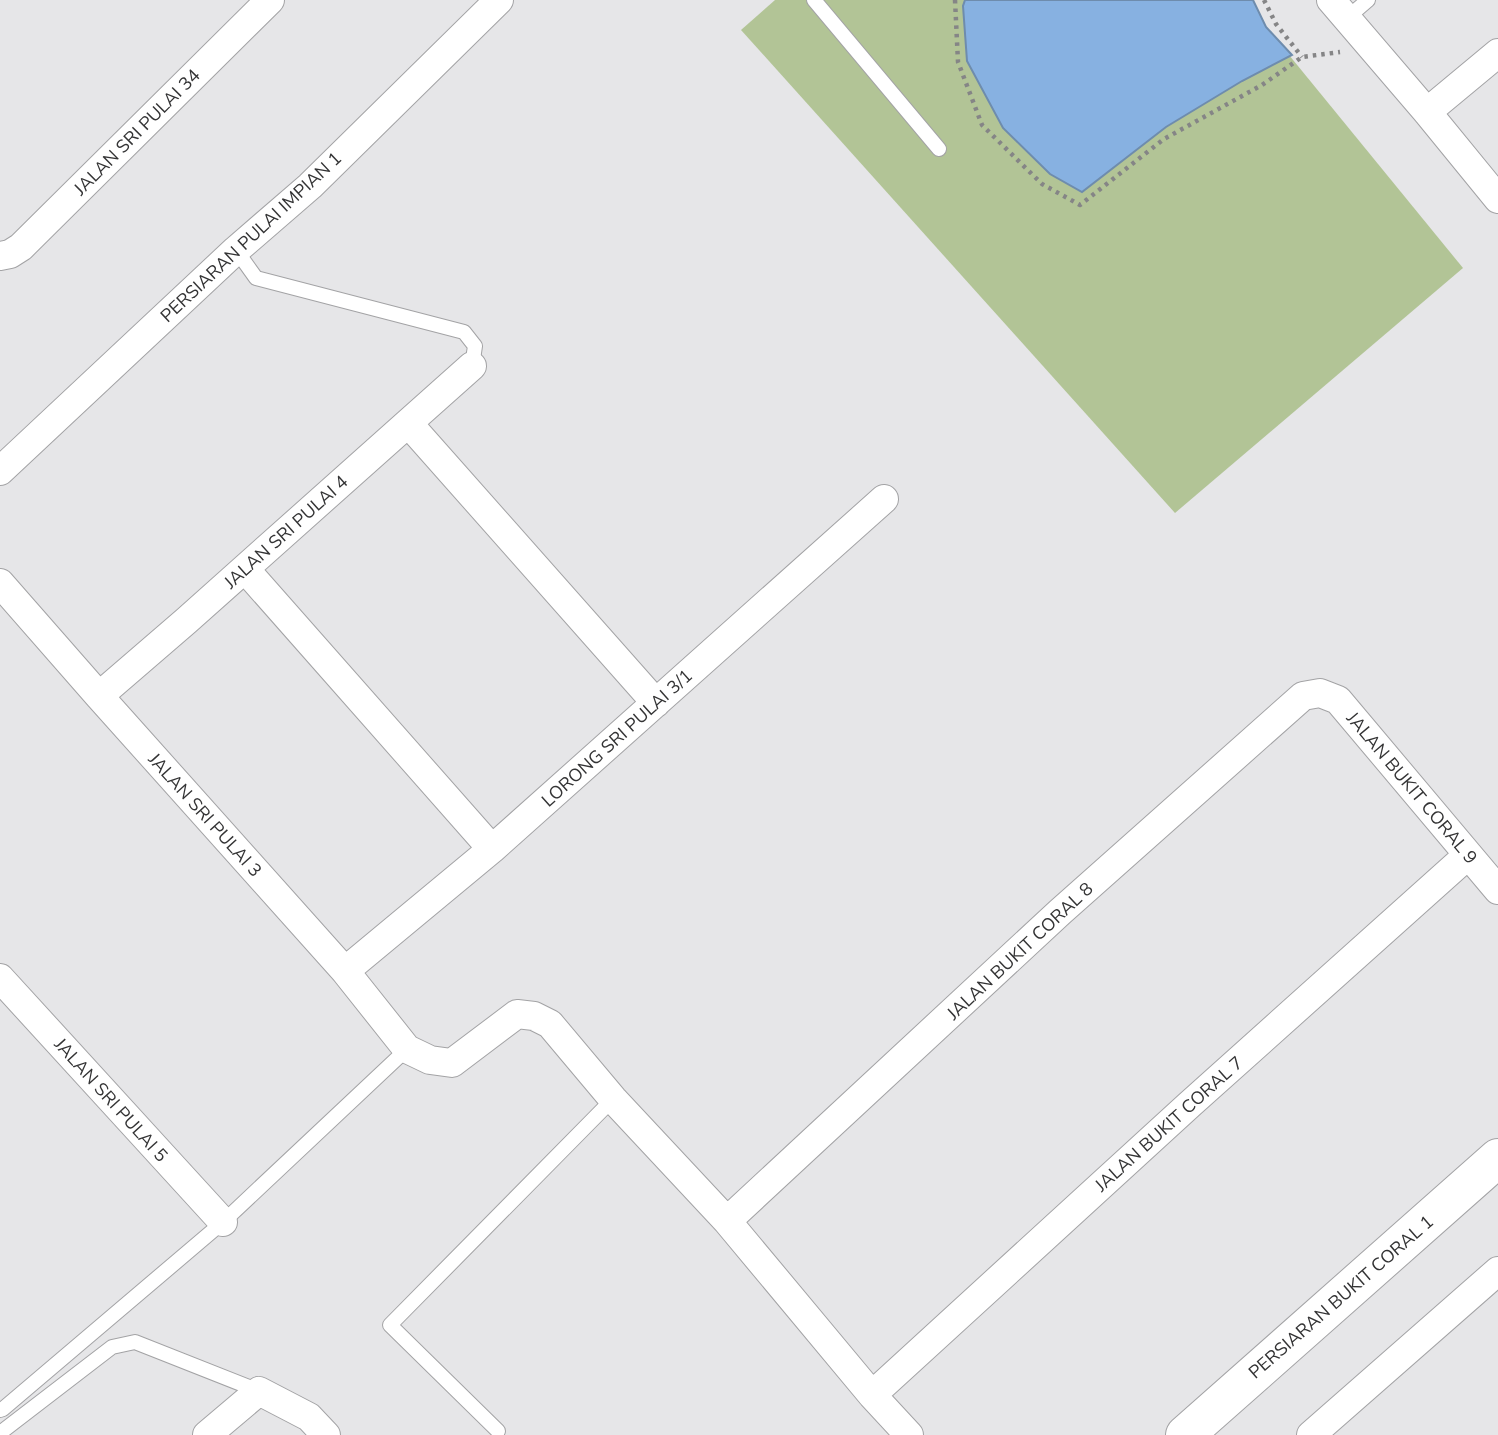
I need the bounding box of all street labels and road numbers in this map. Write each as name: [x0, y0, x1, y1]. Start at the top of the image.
street label: JALAN SRI PULAI 34: [68, 63, 206, 201]
street label: PERSIARAN PULAI IMPIAN 1: [155, 146, 347, 328]
street label: JALAN SRI PULAI 4: [218, 470, 353, 595]
street label: LORONG SRI PULAI 3/1: [537, 664, 697, 812]
street label: JALAN BUKIT CORAL 9: [1341, 706, 1483, 869]
street label: JALAN SRI PULAI 3: [142, 747, 267, 882]
street label: JALAN BUKIT CORAL 8: [941, 877, 1098, 1026]
street label: JALAN SRI PULAI 5: [48, 1032, 173, 1167]
street label: JALAN BUKIT CORAL 7: [1089, 1051, 1248, 1198]
street label: PERSIARAN BUKIT CORAL 1: [1243, 1210, 1439, 1384]

